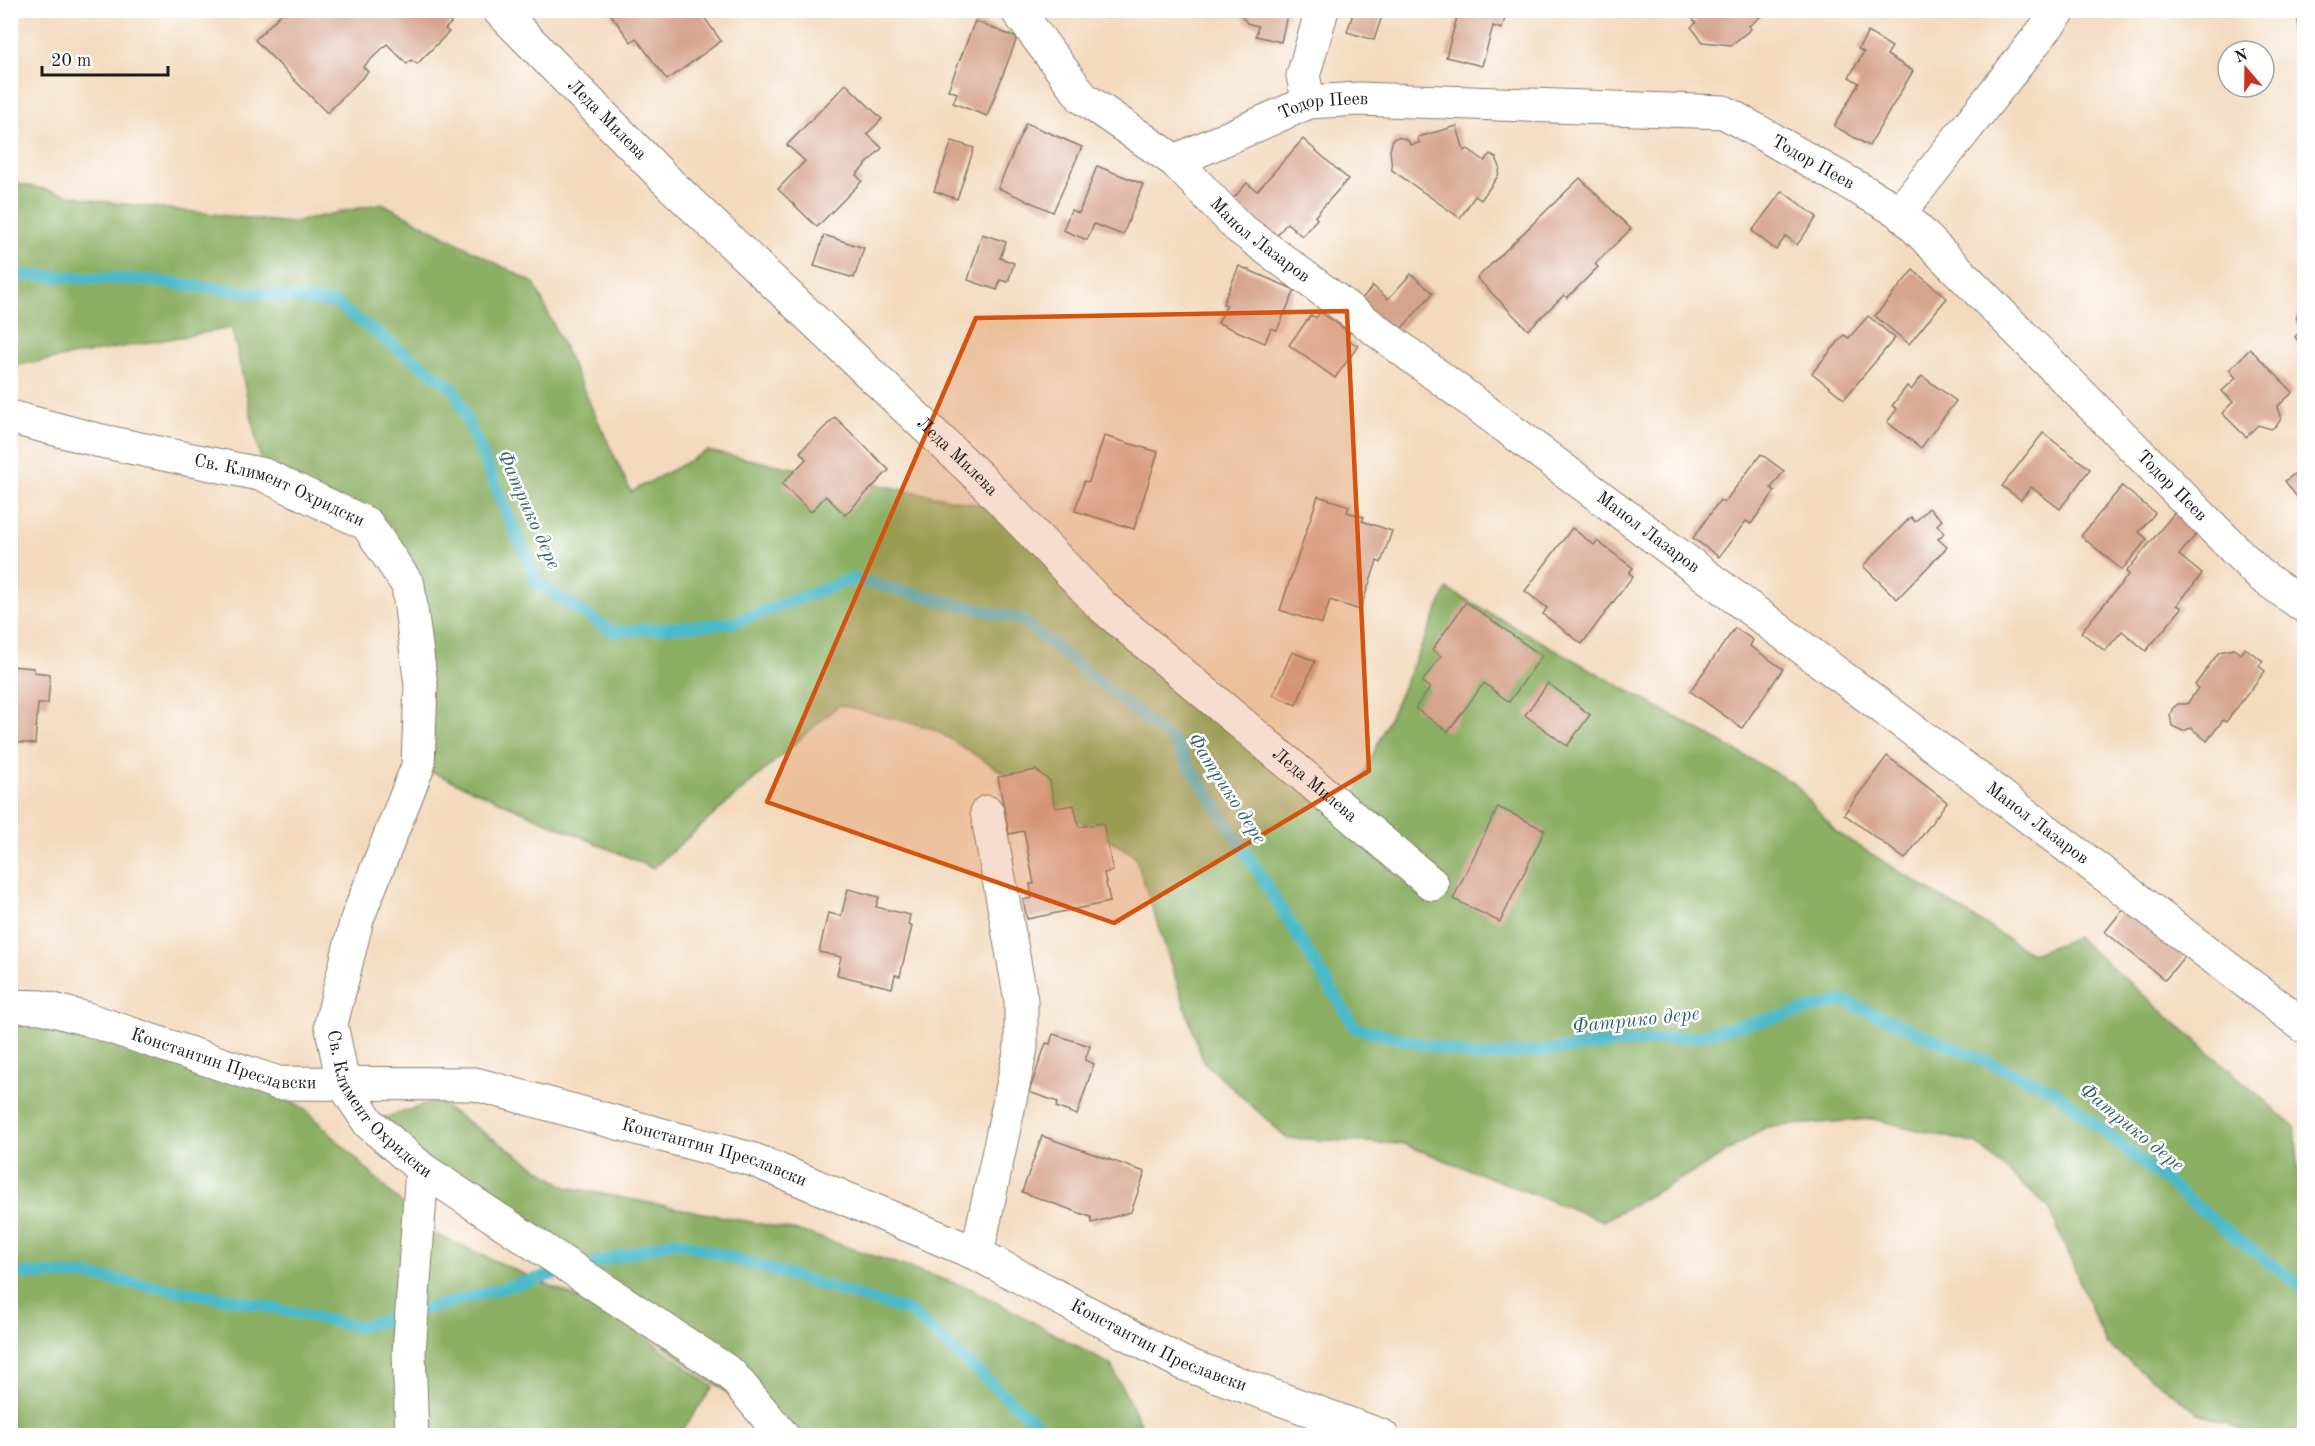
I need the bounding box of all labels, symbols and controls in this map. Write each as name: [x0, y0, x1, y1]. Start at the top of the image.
scale bar: [42, 39, 168, 77]
north arrow: [2216, 39, 2276, 99]
text: N: [2233, 47, 2251, 66]
text: 20 m: [51, 52, 91, 70]
street label: Леда Милева: [564, 76, 650, 164]
street label: Тодор Пеев: [1276, 90, 1369, 123]
street label: Тодор Пеев: [1769, 132, 1857, 193]
street label: Манол Лазаров: [1206, 194, 1313, 286]
street label: Леда Милева: [913, 414, 1001, 500]
water label: Фатрико дере: [493, 447, 563, 573]
street label: Тодор Пеев: [2133, 447, 2210, 525]
street label: Св. Климент Охридски: [192, 452, 367, 530]
street label: Манол Лазаров: [1593, 488, 1703, 577]
water label: Фатрико дере: [1183, 730, 1269, 848]
street label: Леда Милева: [1269, 744, 1360, 826]
street label: Манол Лазаров: [1983, 779, 2092, 868]
water label: Фатрико дере: [1571, 1004, 1701, 1038]
street label: Константин Преславски: [129, 1025, 317, 1093]
street label: Св. Климент Охридски: [323, 1029, 435, 1182]
water label: Фатрико дере: [2075, 1080, 2187, 1176]
street label: Константин Преславски: [620, 1115, 809, 1190]
street label: Константин Преславски: [1067, 1296, 1249, 1395]

